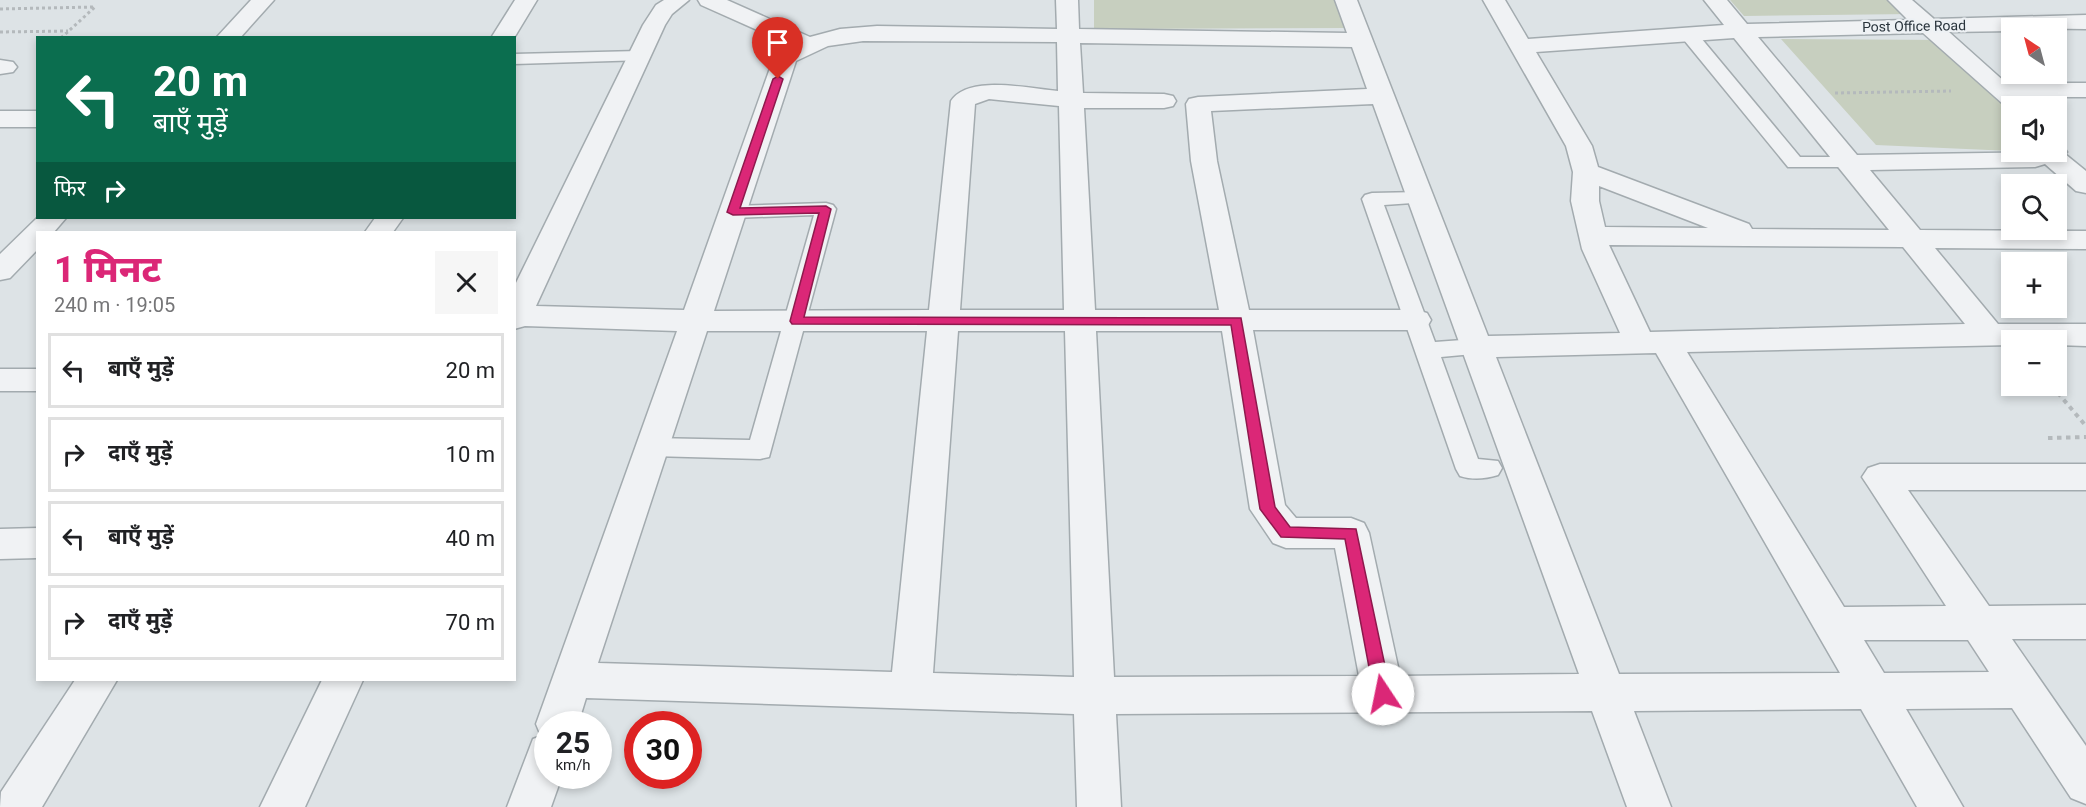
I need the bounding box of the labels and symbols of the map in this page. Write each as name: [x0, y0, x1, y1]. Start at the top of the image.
pin: [752, 17, 803, 79]
street label: Post Office Road: [1862, 17, 1966, 35]
north arrow: [2001, 18, 2067, 84]
position arrow: [1351, 662, 1415, 726]
speed limit sign: 30: [624, 711, 702, 789]

